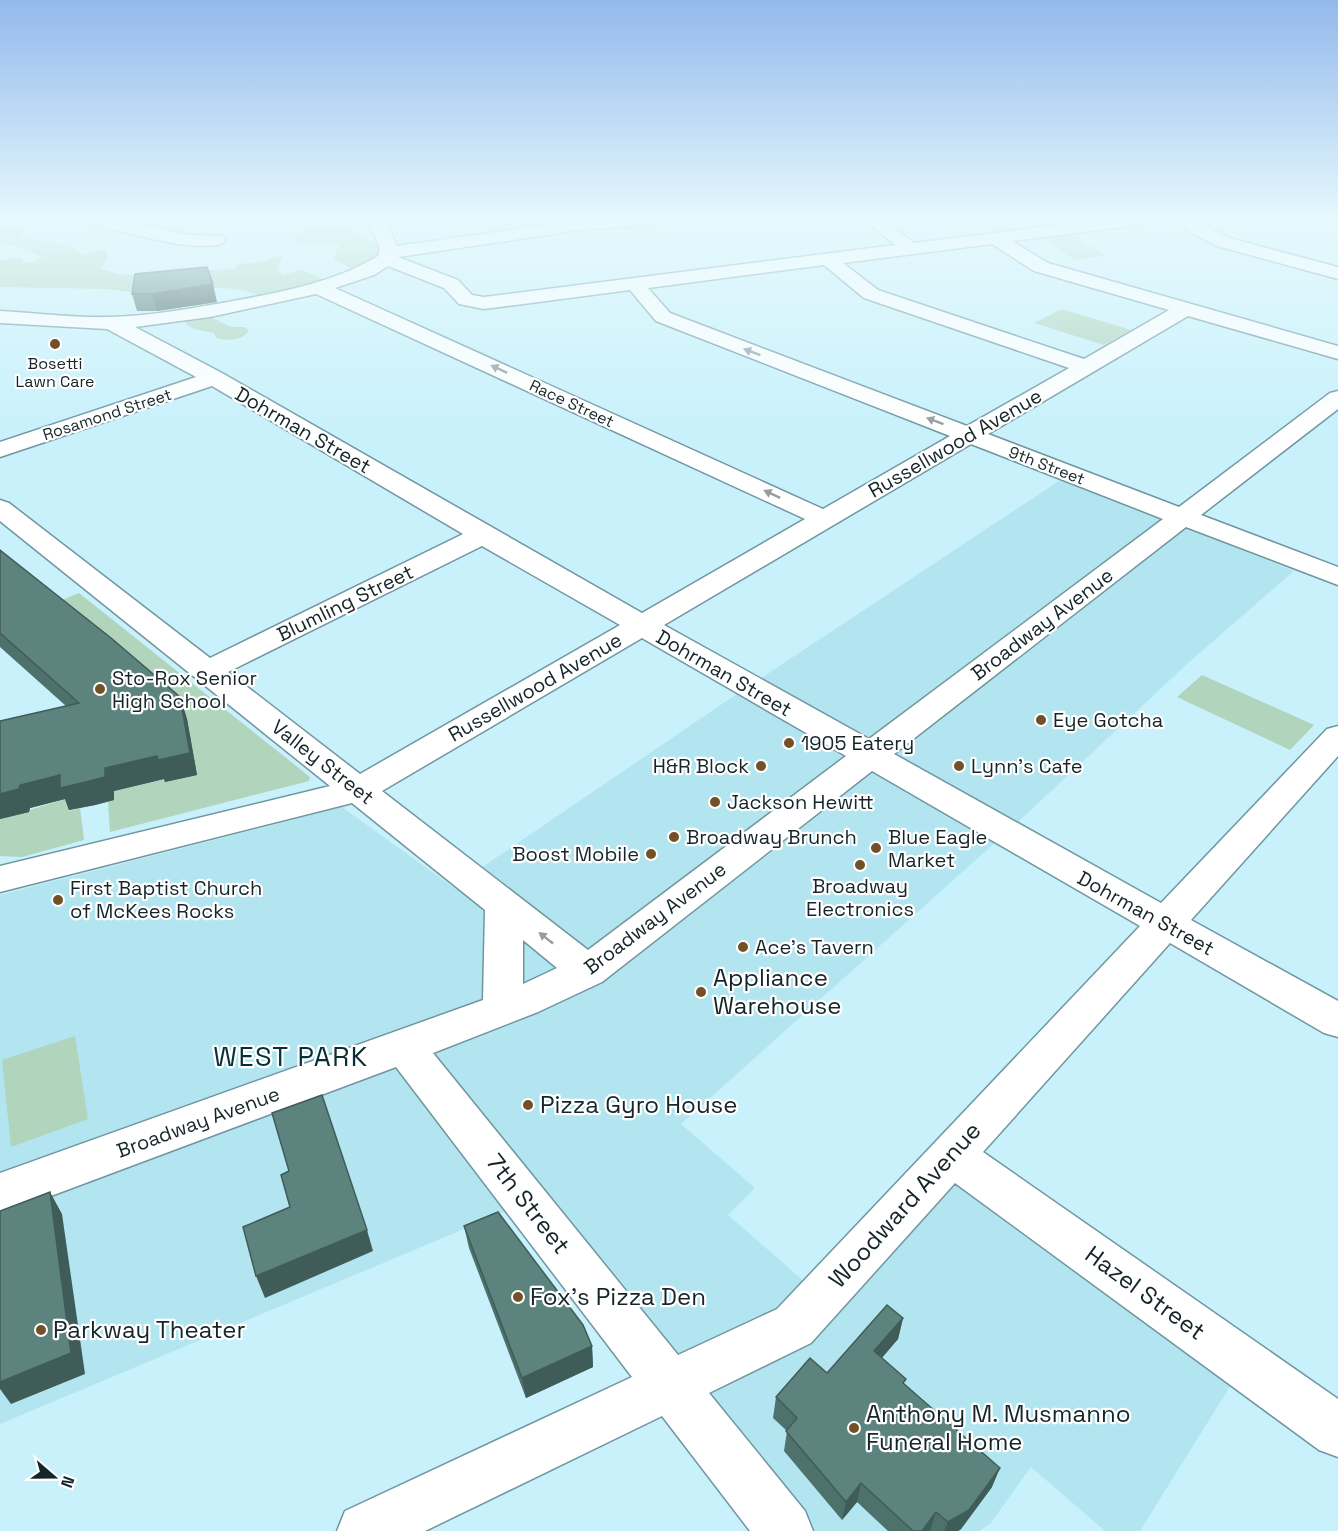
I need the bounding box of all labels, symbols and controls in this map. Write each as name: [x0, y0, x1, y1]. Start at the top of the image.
marker: Bosetti Lawn Care: [48, 337, 62, 351]
one-way arrow: [743, 346, 761, 356]
place label: Bosetti Lawn Care: [15, 353, 95, 392]
one-way arrow: [491, 365, 508, 374]
street label: Race Street: [526, 375, 618, 432]
street label: Dohrman Street: [230, 381, 376, 479]
street label: Russellwood Avenue: [863, 383, 1047, 503]
street label: Rosamond Street: [40, 384, 174, 445]
one-way arrow: [925, 416, 943, 426]
street label: 9th Street: [1006, 441, 1088, 490]
one-way arrow: [763, 490, 780, 499]
street label: Blumling Street: [272, 559, 418, 647]
street label: Broadway Avenue: [966, 562, 1118, 686]
street label: Dohrman Street: [651, 624, 797, 722]
street label: Russellwood Avenue: [443, 627, 627, 747]
place label: Sto-Rox Senior High School: [112, 665, 257, 714]
marker: Sto-Rox Senior High School: [93, 682, 107, 696]
place label: Eye Gotcha: [1053, 707, 1163, 733]
marker: Eye Gotcha: [1034, 713, 1048, 727]
street label: Valley Street: [266, 714, 380, 810]
place label: 1905 Eatery: [801, 730, 914, 756]
marker: 1905 Eatery: [782, 736, 796, 750]
place label: H&R Block: [653, 753, 749, 779]
place label: Lynn's Cafe: [971, 753, 1083, 779]
marker: H&R Block: [754, 759, 768, 773]
marker: Lynn's Cafe: [952, 759, 966, 773]
place label: Jackson Hewitt: [727, 789, 874, 815]
marker: Jackson Hewitt: [708, 795, 722, 809]
place label: Broadway Brunch: [686, 824, 857, 850]
place label: Blue Eagle Market: [888, 824, 987, 873]
marker: Broadway Brunch: [667, 830, 681, 844]
place label: Boost Mobile: [512, 841, 639, 867]
marker: Blue Eagle Market: [869, 841, 883, 855]
marker: Boost Mobile: [644, 847, 658, 861]
street label: Broadway Avenue: [579, 856, 731, 980]
marker: Broadway Electronics: [853, 858, 867, 872]
street label: Dohrman Street: [1073, 865, 1219, 961]
place label: Broadway Electronics: [806, 873, 914, 922]
place label: First Baptist Church of McKees Rocks: [70, 875, 262, 924]
marker: First Baptist Church of McKees Rocks: [51, 893, 65, 907]
one-way arrow: [538, 932, 554, 945]
place label: Ace's Tavern: [755, 934, 874, 960]
marker: Ace's Tavern: [736, 940, 750, 954]
place label: Appliance Warehouse: [713, 962, 841, 1021]
marker: Appliance Warehouse: [694, 985, 708, 999]
district label: WEST PARK: [213, 1039, 369, 1074]
street label: Broadway Avenue: [113, 1080, 283, 1164]
place label: Pizza Gyro House: [540, 1089, 737, 1120]
marker: Pizza Gyro House: [521, 1098, 535, 1112]
street label: Woodward Avenue: [822, 1115, 988, 1294]
street label: 7th Street: [480, 1147, 577, 1260]
street label: Hazel Street: [1079, 1239, 1212, 1347]
place label: Fox's Pizza Den: [530, 1281, 706, 1312]
marker: Fox's Pizza Den: [511, 1290, 525, 1304]
place label: Parkway Theater: [53, 1314, 246, 1345]
marker: Parkway Theater: [34, 1323, 48, 1337]
place label: Anthony M. Musmanno Funeral Home: [866, 1398, 1130, 1457]
marker: Anthony M. Musmanno Funeral Home: [847, 1421, 861, 1435]
north arrow: [24, 1447, 84, 1507]
text: N: [56, 1473, 79, 1491]

